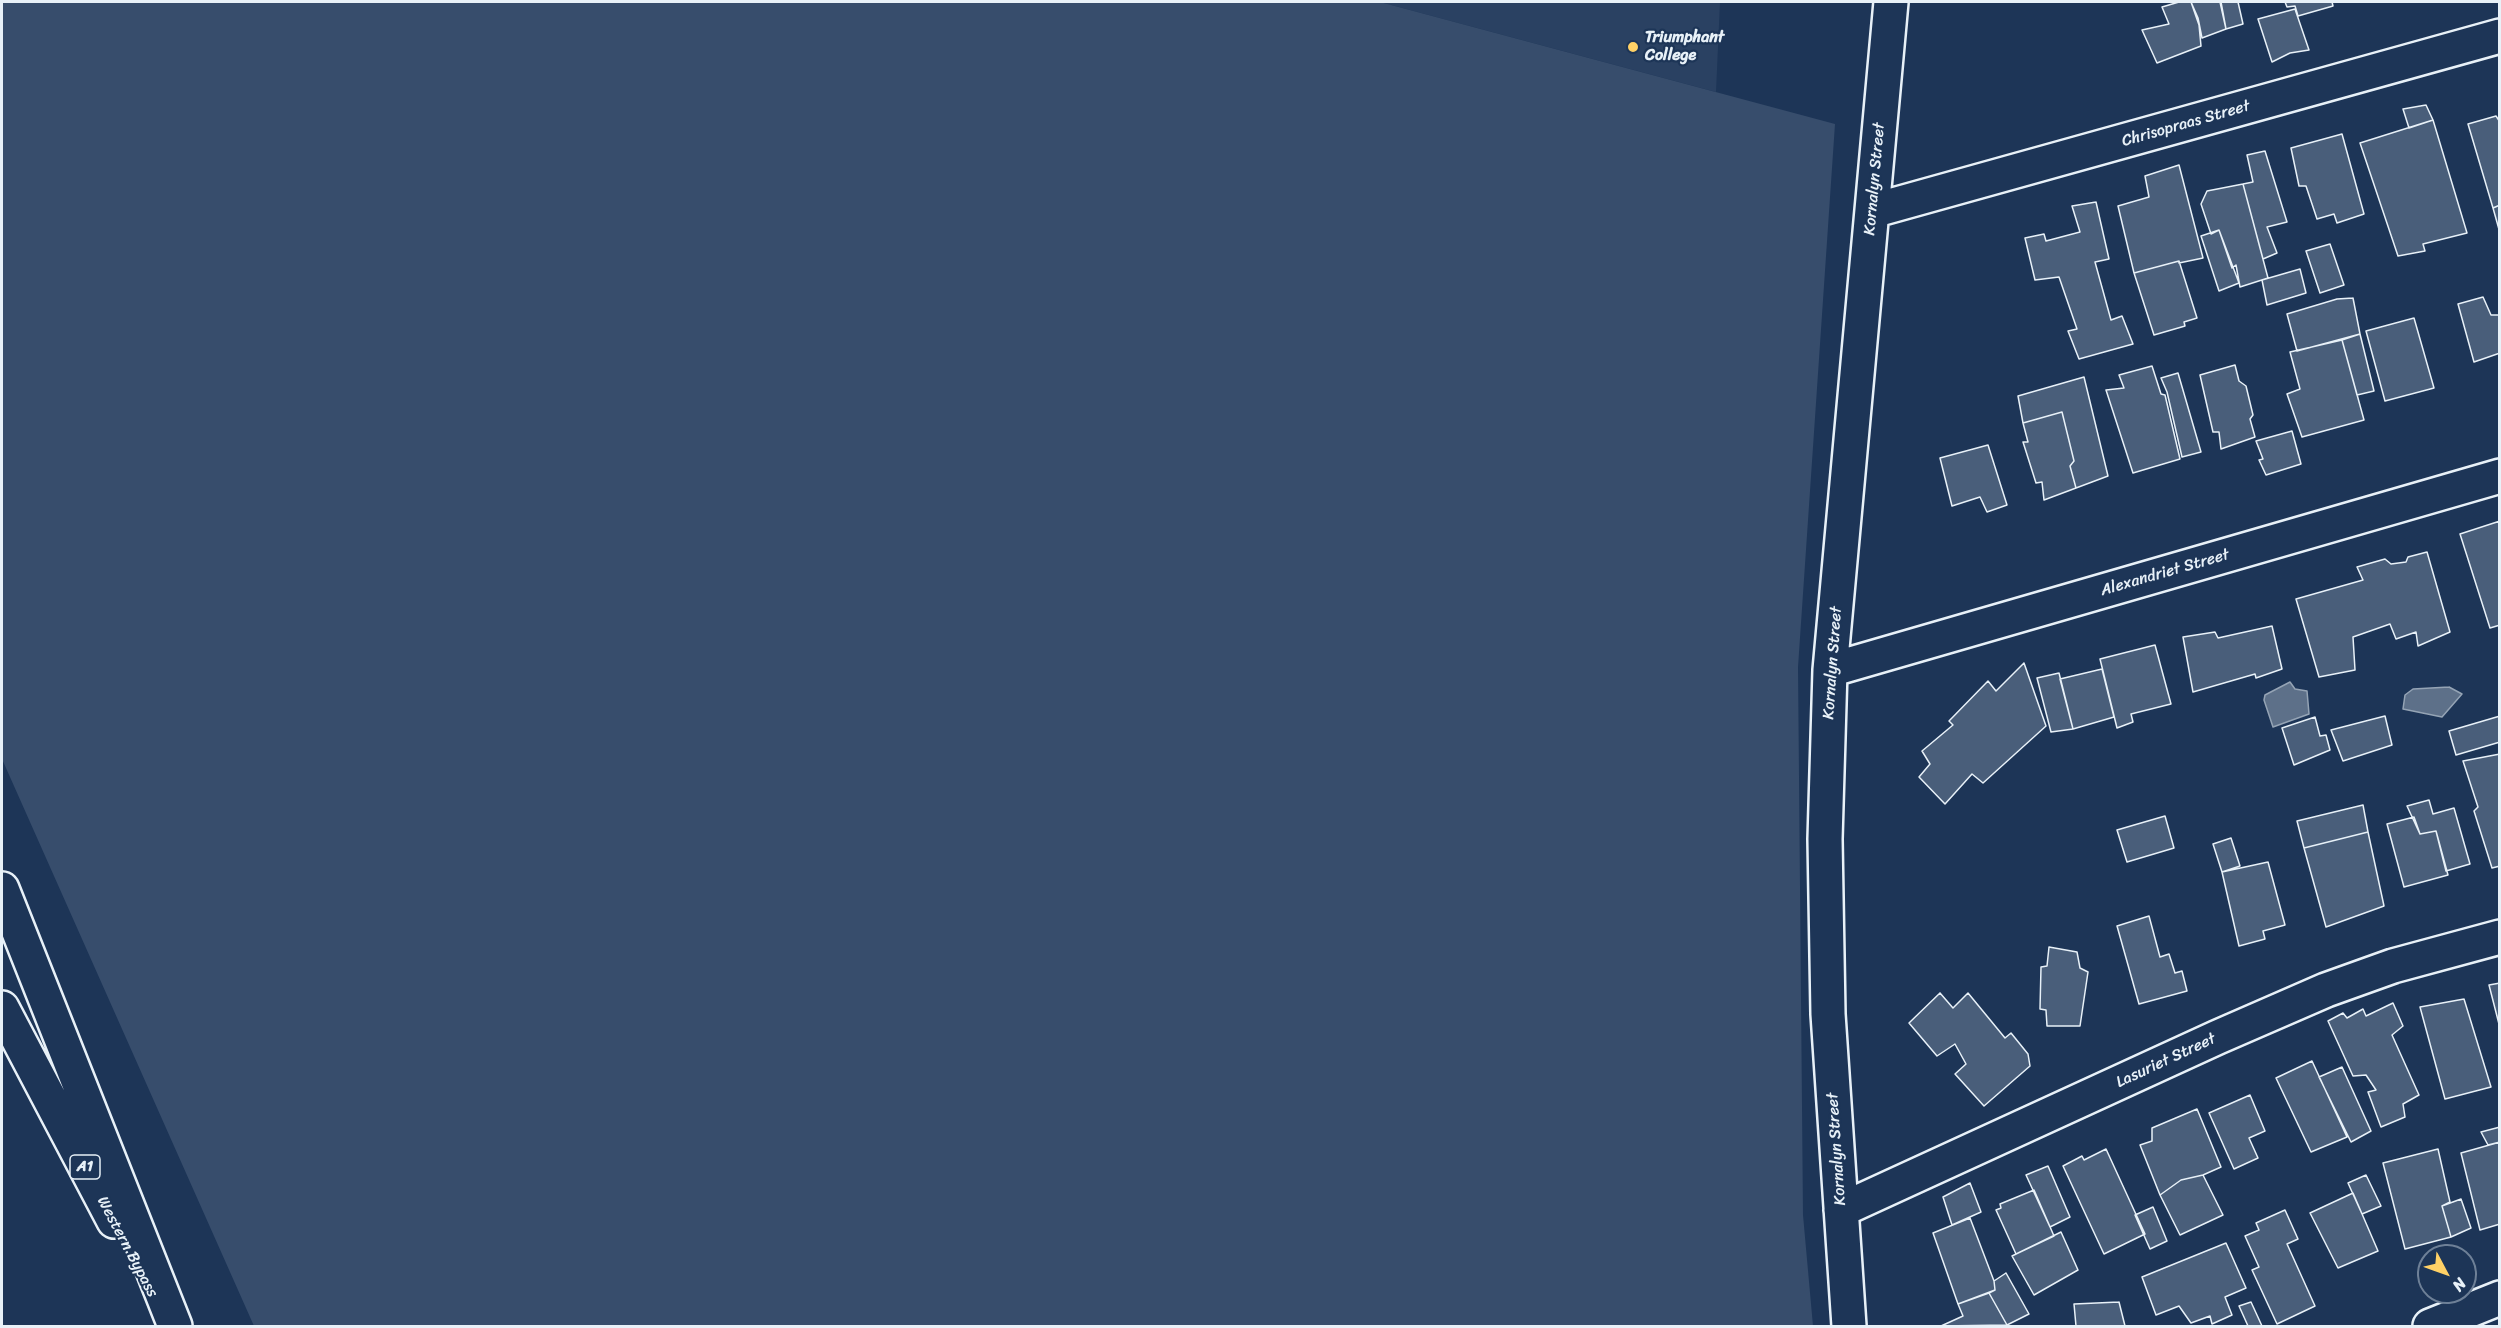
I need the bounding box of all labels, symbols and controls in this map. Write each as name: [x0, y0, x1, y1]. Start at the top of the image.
place label: Triumphant College: [1645, 28, 1724, 66]
marker: Triumphant College: [1626, 40, 1640, 54]
street label: Chrisopraas Street: [2120, 97, 2252, 151]
street label: Kornalyn Street: [1861, 122, 1889, 236]
street label: Alexandriet Street: [2098, 545, 2232, 601]
street label: Kornalyn Street: [1819, 606, 1847, 720]
street label: Lasuriet Street: [2113, 1030, 2219, 1092]
street label: Kornalyn Street: [1823, 1092, 1851, 1206]
road number: A1: [70, 1155, 100, 1179]
street label: Western Bypass: [92, 1193, 162, 1301]
north arrow: [2417, 1244, 2477, 1304]
text: N: [2445, 1271, 2474, 1299]

